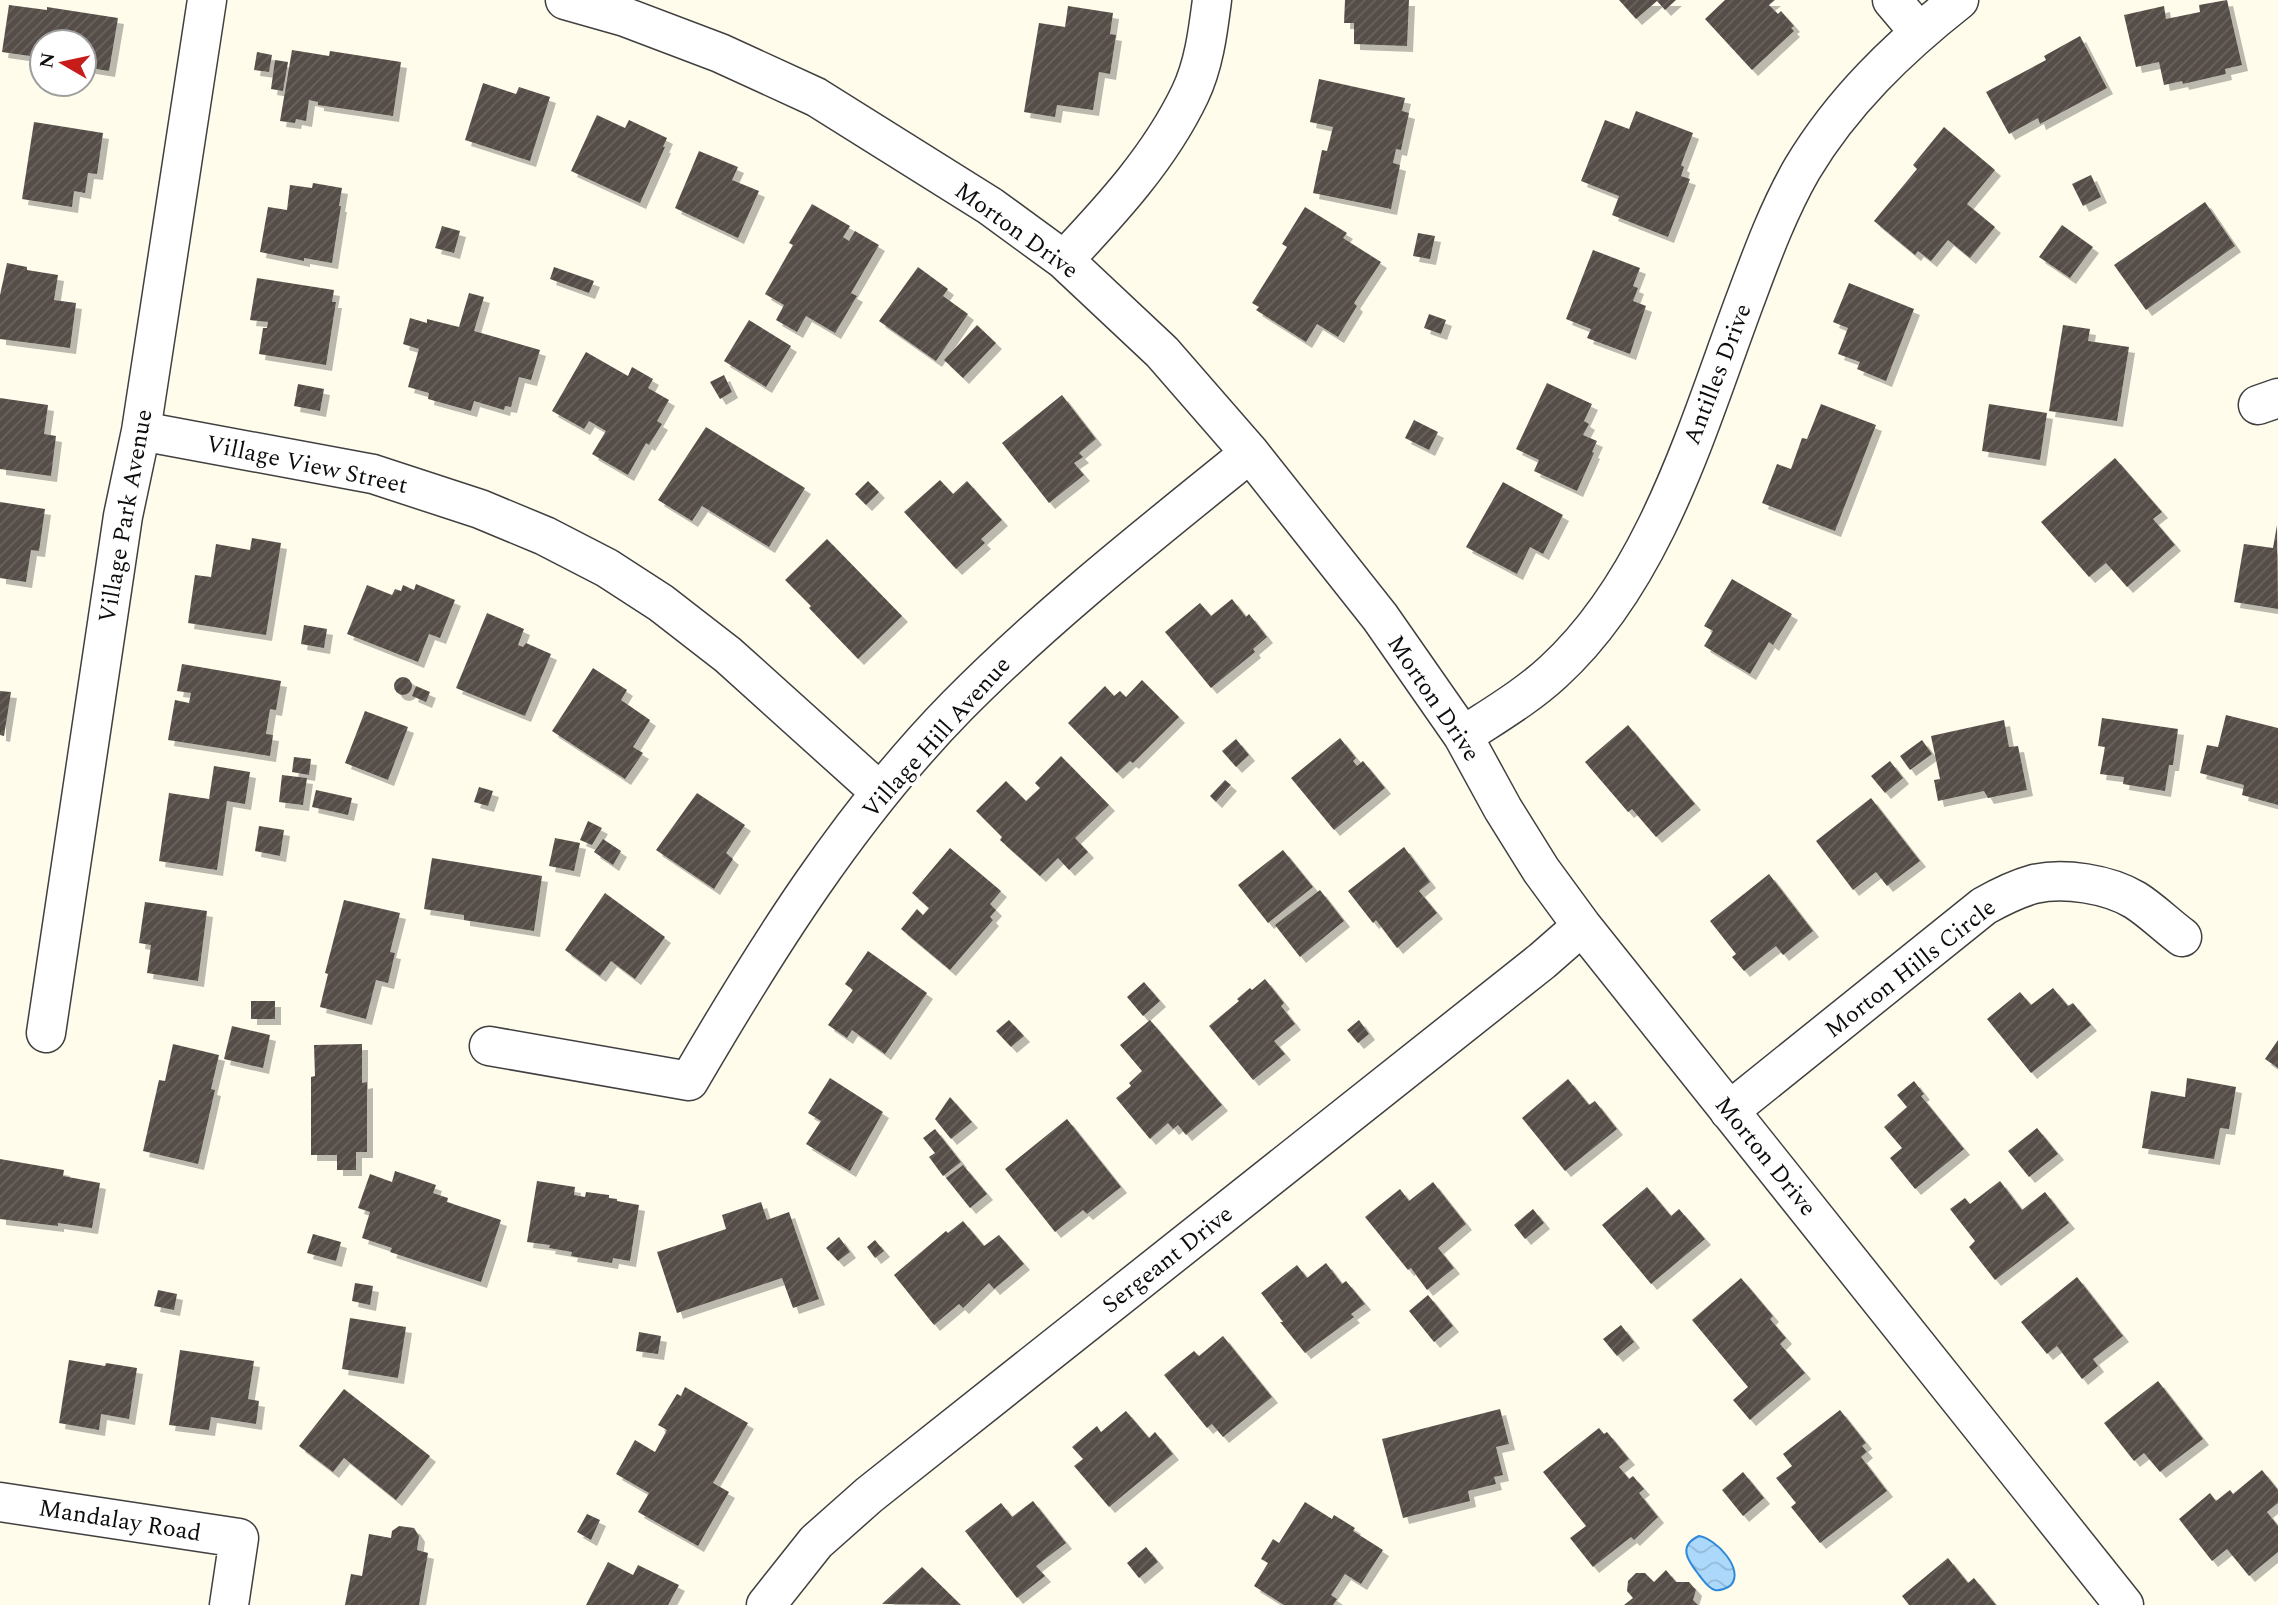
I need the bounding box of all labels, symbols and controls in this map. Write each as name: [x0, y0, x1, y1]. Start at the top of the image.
north arrow: [28, 28, 98, 98]
text: N: [32, 51, 63, 71]
street label: Morton Drive: [947, 173, 1086, 288]
street label: Antilles Drive: [1674, 298, 1761, 450]
street label: Village Park Avenue: [89, 407, 162, 626]
street label: Village View Street: [203, 426, 411, 504]
street label: Morton Drive: [1378, 628, 1489, 769]
street label: Village Hill Avenue: [854, 648, 1020, 827]
street label: Morton Hills Circle: [1817, 890, 2004, 1047]
street label: Morton Drive: [1705, 1089, 1825, 1225]
street label: Sergeant Drive: [1094, 1197, 1241, 1323]
street label: Mandalay Road: [36, 1490, 204, 1552]

